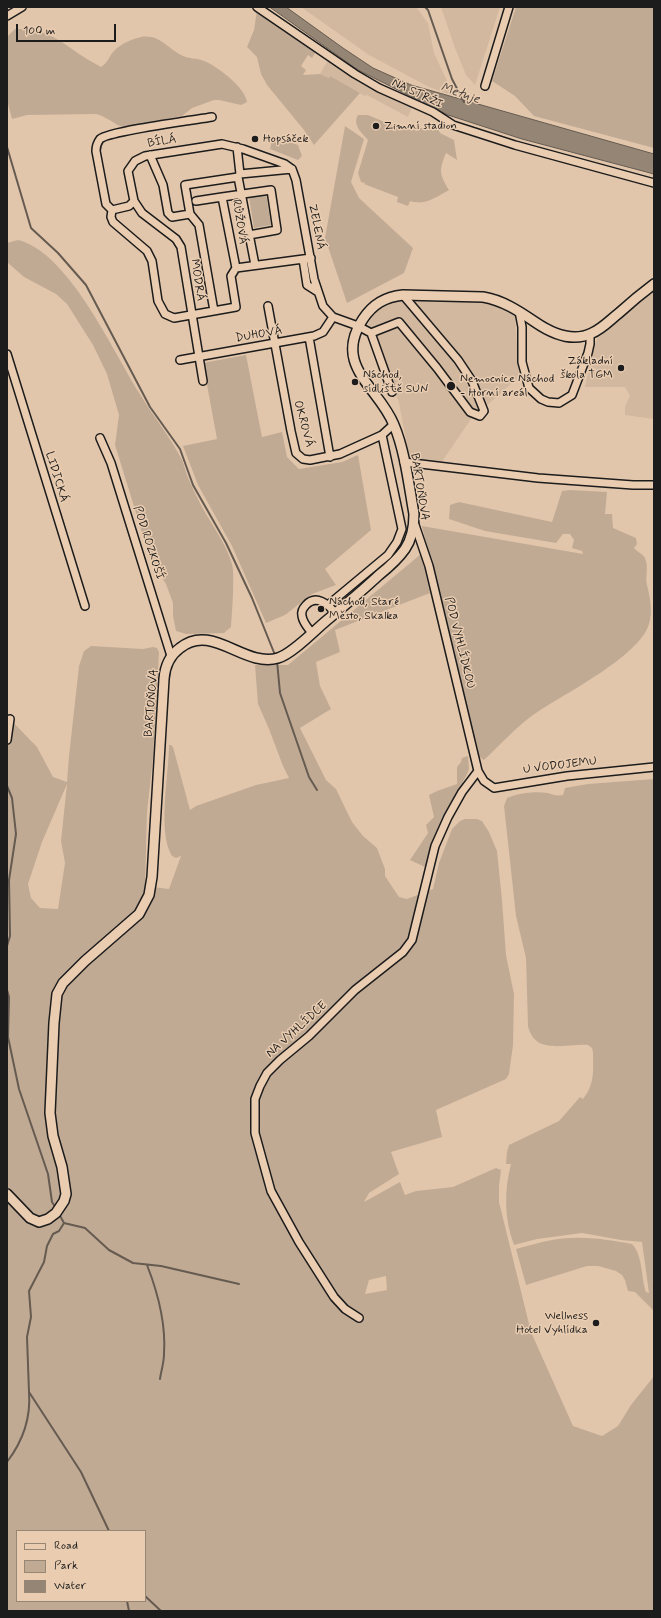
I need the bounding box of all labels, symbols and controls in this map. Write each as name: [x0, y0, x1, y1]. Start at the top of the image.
scale bar: [18, 16, 118, 42]
text: 100 m: [23, 23, 55, 39]
street label: NA STRŽI: [389, 76, 445, 112]
water label: Metuje: [438, 80, 482, 108]
place label: Zimní stadion: [384, 119, 457, 133]
marker: Zimní stadion: [371, 121, 381, 131]
place label: Hopsáček: [263, 132, 308, 146]
street label: BÍLÁ: [146, 133, 178, 151]
marker: Hopsáček: [250, 134, 260, 144]
street label: RŮŽOVÁ: [228, 198, 250, 246]
street label: ZELENÁ: [305, 203, 327, 251]
street label: MODRÁ: [187, 258, 207, 302]
street label: DUHOVÁ: [234, 324, 284, 346]
place label: Základní škola TGM: [560, 354, 613, 382]
marker: Základní škola TGM: [616, 363, 626, 373]
place label: Náchod, sídliště SUN: [363, 368, 428, 396]
place label: Nemocnice Náchod - Horní areál: [460, 372, 554, 400]
marker: Náchod, sídliště SUN: [350, 377, 360, 387]
marker: Nemocnice Náchod - Horní areál: [445, 380, 457, 392]
street label: OKROVÁ: [290, 399, 316, 449]
street label: LIDICKÁ: [41, 450, 71, 504]
street label: BARTOŇOVA: [407, 452, 431, 522]
street label: POD ROZKOŠÍ: [129, 504, 167, 582]
place label: Náchod, Staré Město, Skalka: [329, 595, 399, 623]
street label: POD VYHLÍDKOU: [441, 596, 477, 690]
marker: Náchod, Staré Město, Skalka: [316, 604, 326, 614]
street label: BARTOŇOVA: [142, 668, 162, 738]
street label: U VODOJEMU: [522, 754, 598, 778]
street label: NA VYHLÍDCE: [264, 999, 330, 1061]
place label: Wellness Hotel Vyhlídka: [516, 1309, 588, 1337]
marker: Wellness Hotel Vyhlídka: [591, 1318, 601, 1328]
legend: [16, 1530, 146, 1602]
text: Road: [54, 1538, 78, 1554]
text: Park: [54, 1558, 78, 1574]
text: Water: [54, 1578, 86, 1594]

